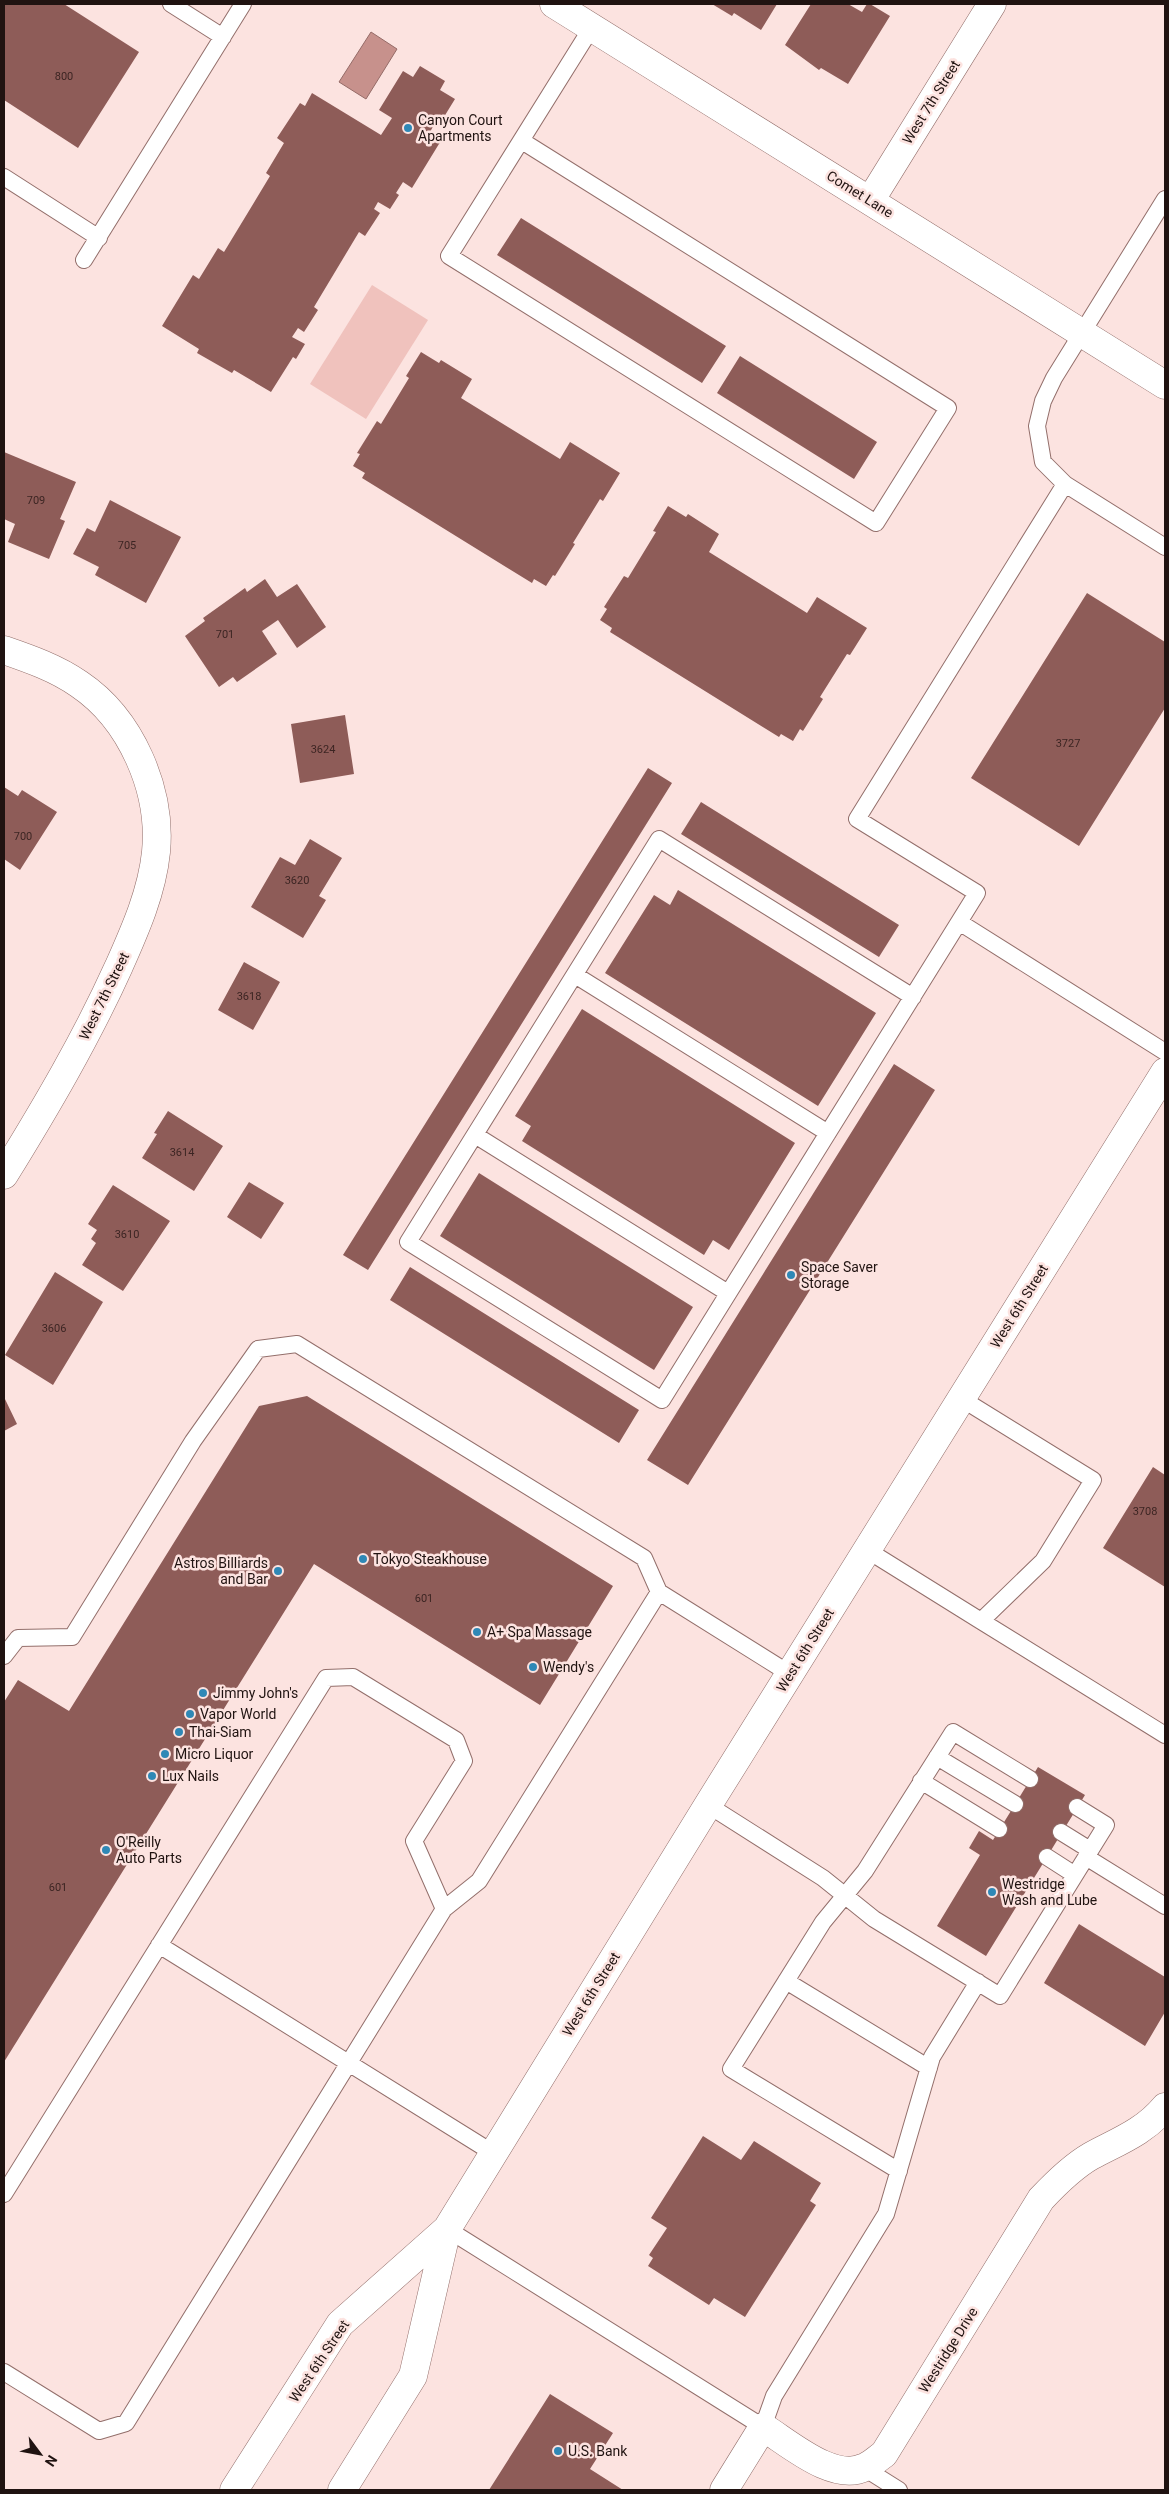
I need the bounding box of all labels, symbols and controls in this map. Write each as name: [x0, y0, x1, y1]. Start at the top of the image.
street label: West 7th Street: [899, 57, 963, 147]
house number: 800: [55, 70, 73, 83]
place label: Canyon Court Apartments: [418, 112, 503, 144]
marker: Canyon Court Apartments: [402, 122, 414, 134]
street label: Comet Lane: [824, 167, 896, 221]
house number: 709: [27, 494, 45, 507]
house number: 705: [118, 539, 136, 552]
house number: 701: [216, 628, 234, 641]
house number: 3727: [1056, 737, 1080, 750]
house number: 3624: [311, 743, 335, 756]
house number: 700: [14, 830, 32, 843]
house number: 3620: [285, 874, 309, 887]
street label: West 7th Street: [76, 949, 132, 1042]
house number: 3618: [237, 990, 261, 1003]
house number: 3614: [170, 1146, 194, 1159]
house number: 3610: [115, 1228, 139, 1241]
place label: Space Saver Storage: [801, 1259, 878, 1291]
street label: West 6th Street: [987, 1261, 1051, 1351]
marker: Space Saver Storage: [785, 1269, 797, 1281]
house number: 3606: [42, 1322, 66, 1335]
house number: 3708: [1133, 1505, 1157, 1518]
place label: Tokyo Steakhouse: [373, 1551, 487, 1567]
marker: Tokyo Steakhouse: [357, 1553, 369, 1565]
place label: Astros Billiards and Bar: [174, 1555, 268, 1587]
marker: Astros Billiards and Bar: [272, 1565, 284, 1577]
house number: 601: [415, 1592, 433, 1605]
street label: West 6th Street: [773, 1605, 837, 1695]
place label: A+ Spa Massage: [487, 1624, 592, 1640]
marker: A+ Spa Massage: [471, 1626, 483, 1638]
place label: Wendy's: [543, 1659, 594, 1675]
marker: Wendy's: [527, 1661, 539, 1673]
place label: Jimmy John's: [213, 1685, 298, 1701]
marker: Jimmy John's: [197, 1687, 209, 1699]
place label: Vapor World: [200, 1706, 277, 1722]
marker: Vapor World: [184, 1708, 196, 1720]
place label: Thai-Siam: [189, 1724, 252, 1740]
marker: Thai-Siam: [173, 1726, 185, 1738]
place label: Micro Liquor: [175, 1746, 254, 1762]
marker: Micro Liquor: [159, 1748, 171, 1760]
place label: Lux Nails: [162, 1768, 219, 1784]
marker: Lux Nails: [146, 1770, 158, 1782]
place label: O'Reilly Auto Parts: [116, 1834, 182, 1866]
marker: O'Reilly Auto Parts: [100, 1844, 112, 1856]
place label: Westridge Wash and Lube: [1002, 1876, 1097, 1908]
house number: 601: [49, 1881, 67, 1894]
marker: Westridge Wash and Lube: [986, 1886, 998, 1898]
street label: West 6th Street: [559, 1949, 623, 2039]
street label: Westridge Drive: [915, 2304, 981, 2396]
street label: West 6th Street: [286, 2317, 353, 2405]
north arrow: [15, 2429, 65, 2479]
place label: U.S. Bank: [568, 2443, 628, 2459]
marker: U.S. Bank: [552, 2445, 564, 2457]
text: N: [42, 2452, 60, 2469]

